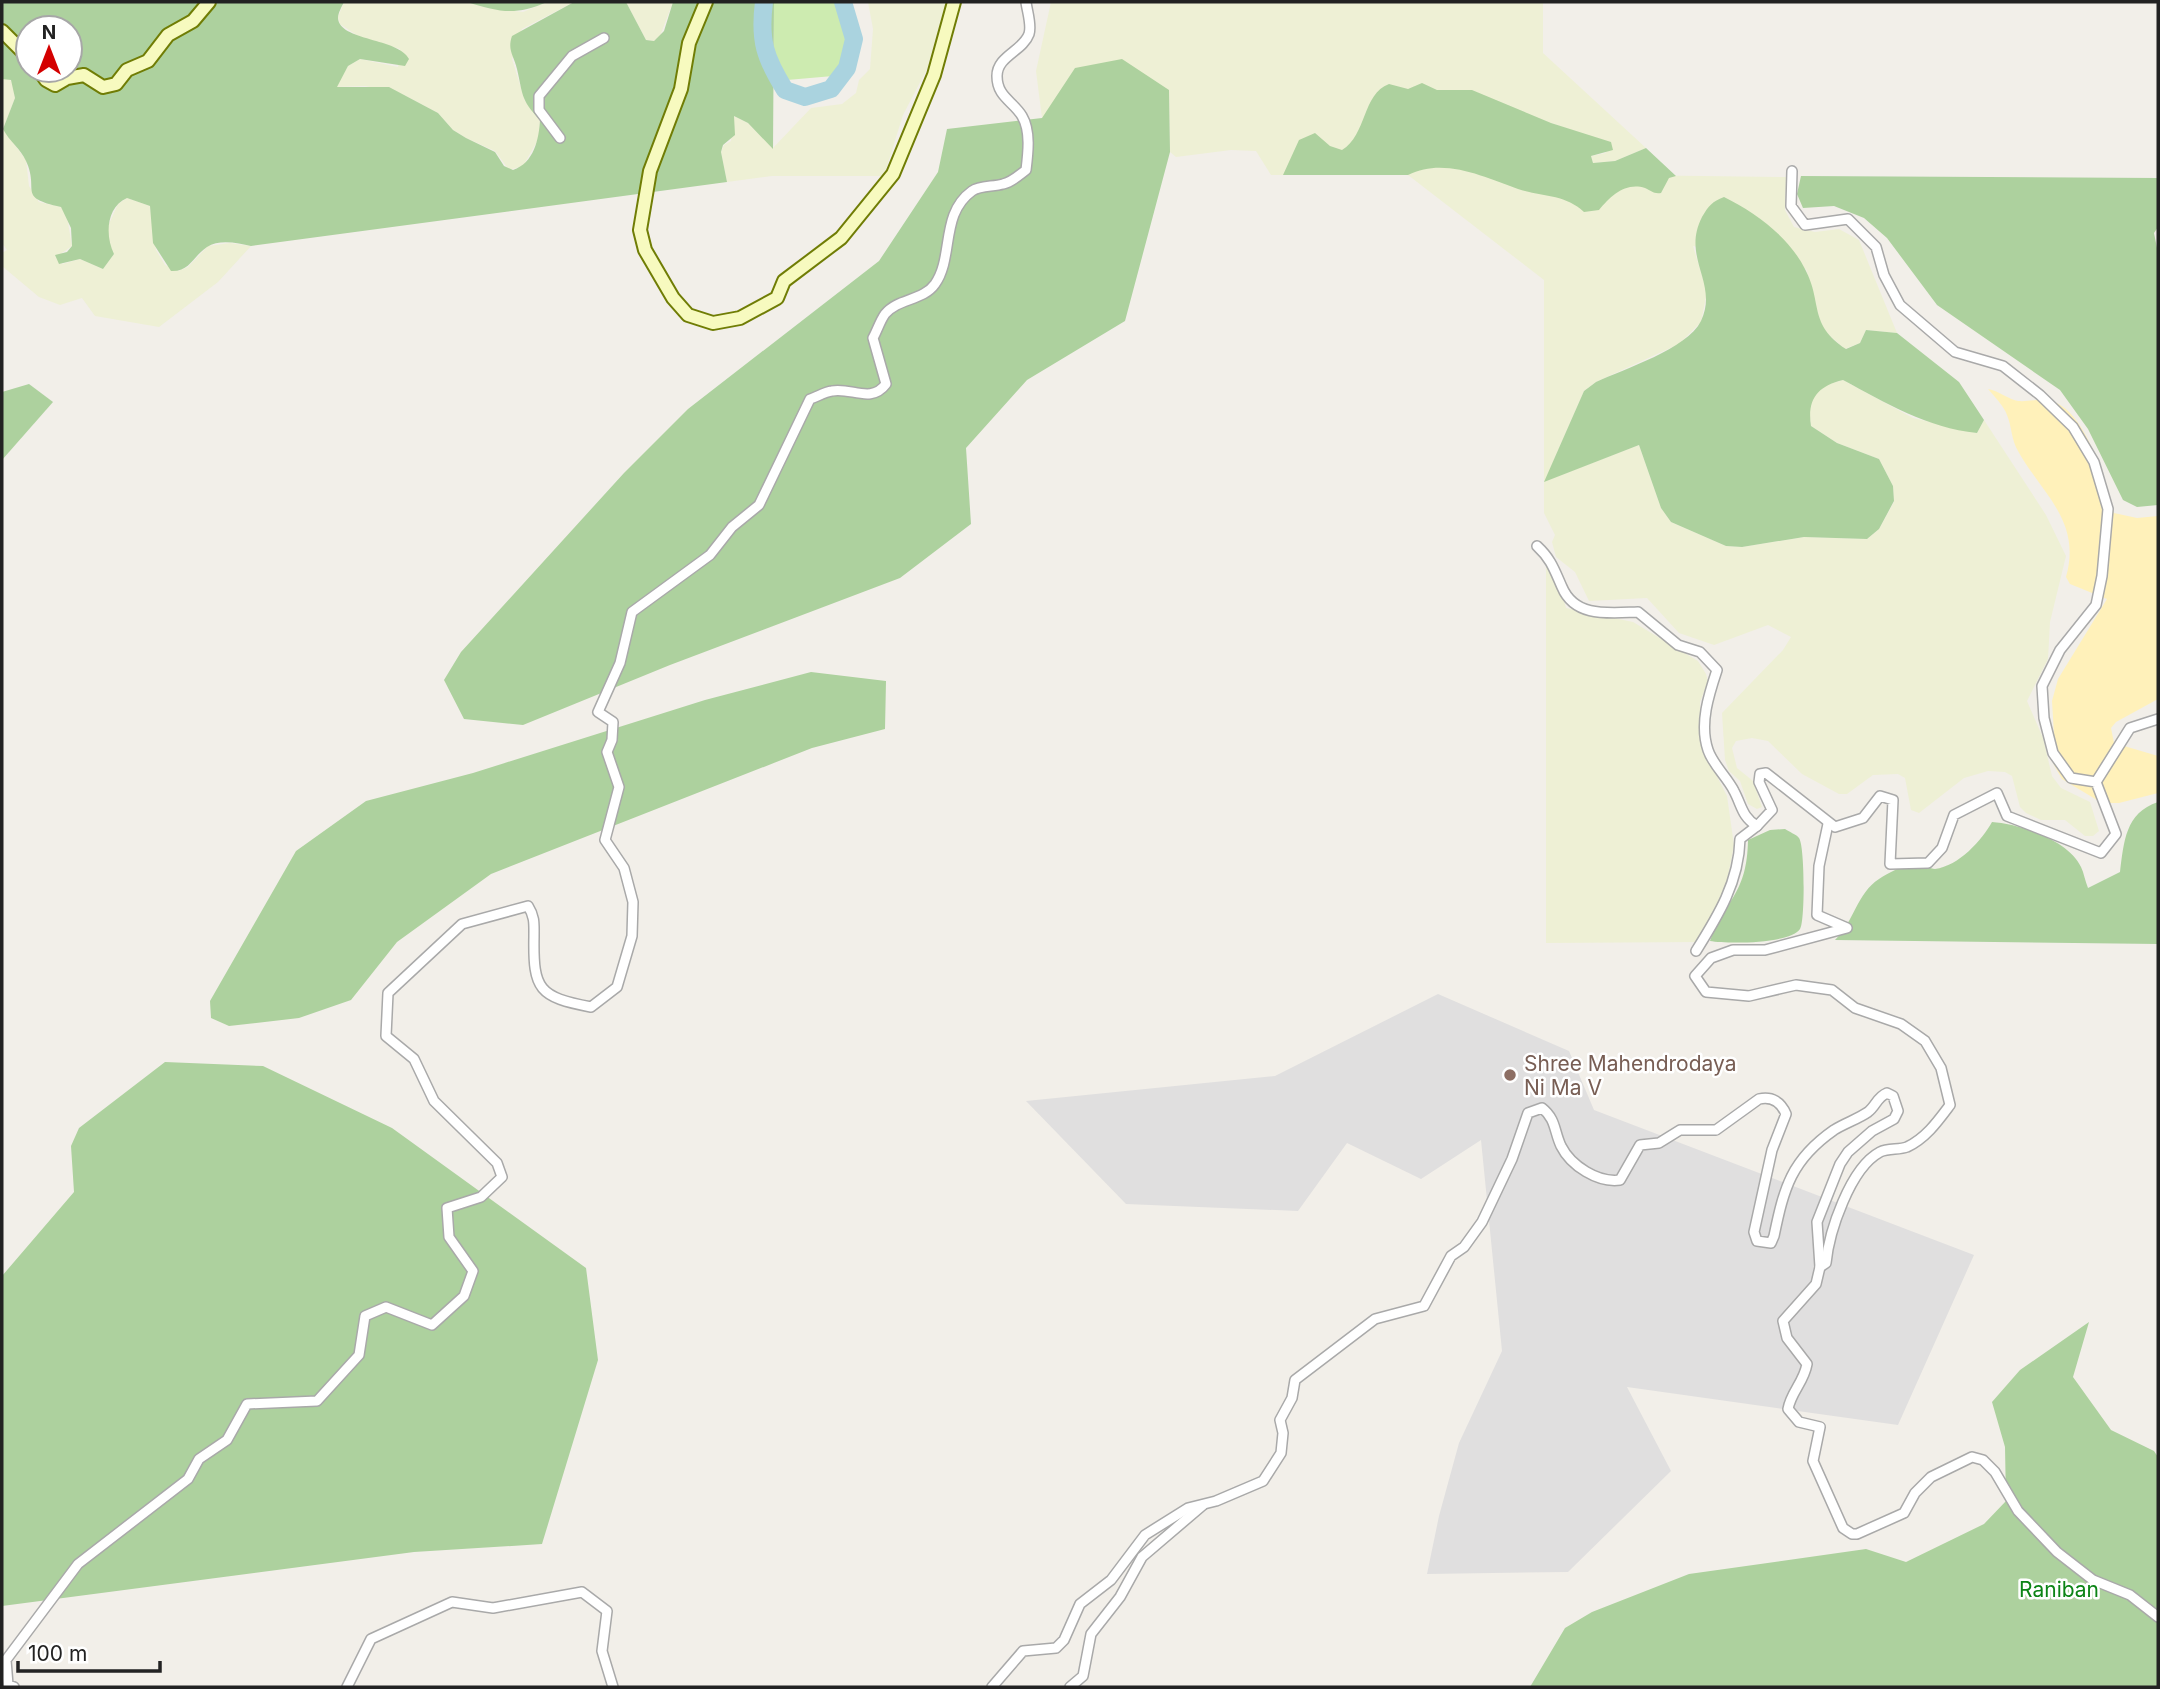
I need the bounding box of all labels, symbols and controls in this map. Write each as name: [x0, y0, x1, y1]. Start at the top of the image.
north arrow: [14, 14, 84, 84]
text: N: [42, 21, 56, 44]
place label: Shree Mahendrodaya Ni Ma V: [1524, 1051, 1737, 1100]
marker: Shree Mahendrodaya Ni Ma V: [1502, 1067, 1518, 1083]
park label: Raniban: [2019, 1577, 2099, 1602]
scale bar: [18, 1630, 159, 1674]
text: 100 m: [28, 1641, 87, 1666]

